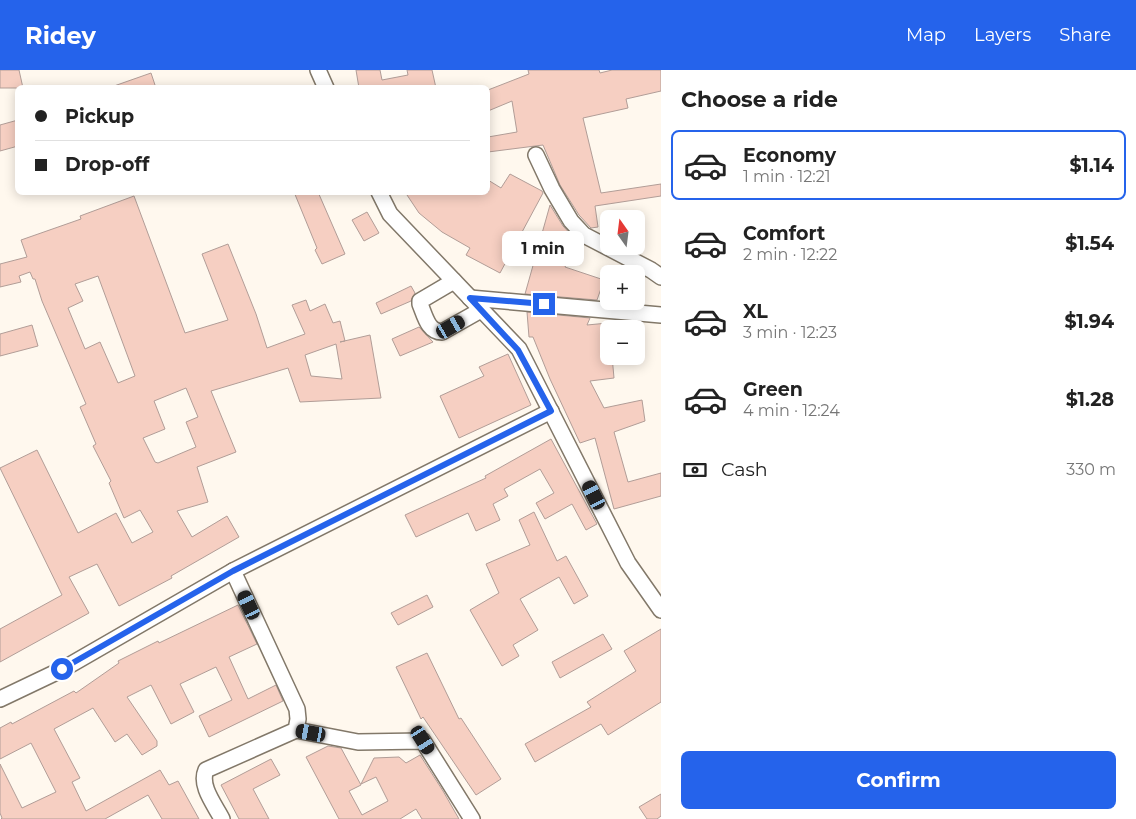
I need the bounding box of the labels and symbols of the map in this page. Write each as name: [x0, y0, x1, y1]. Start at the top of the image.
north arrow: [600, 210, 645, 255]
callout: 1 min: [503, 232, 585, 266]
route end: [533, 293, 555, 315]
car: [434, 313, 467, 341]
car: [580, 478, 607, 512]
car: [235, 588, 262, 622]
route start: [51, 658, 73, 680]
car: [294, 723, 327, 743]
car: [408, 723, 437, 757]

